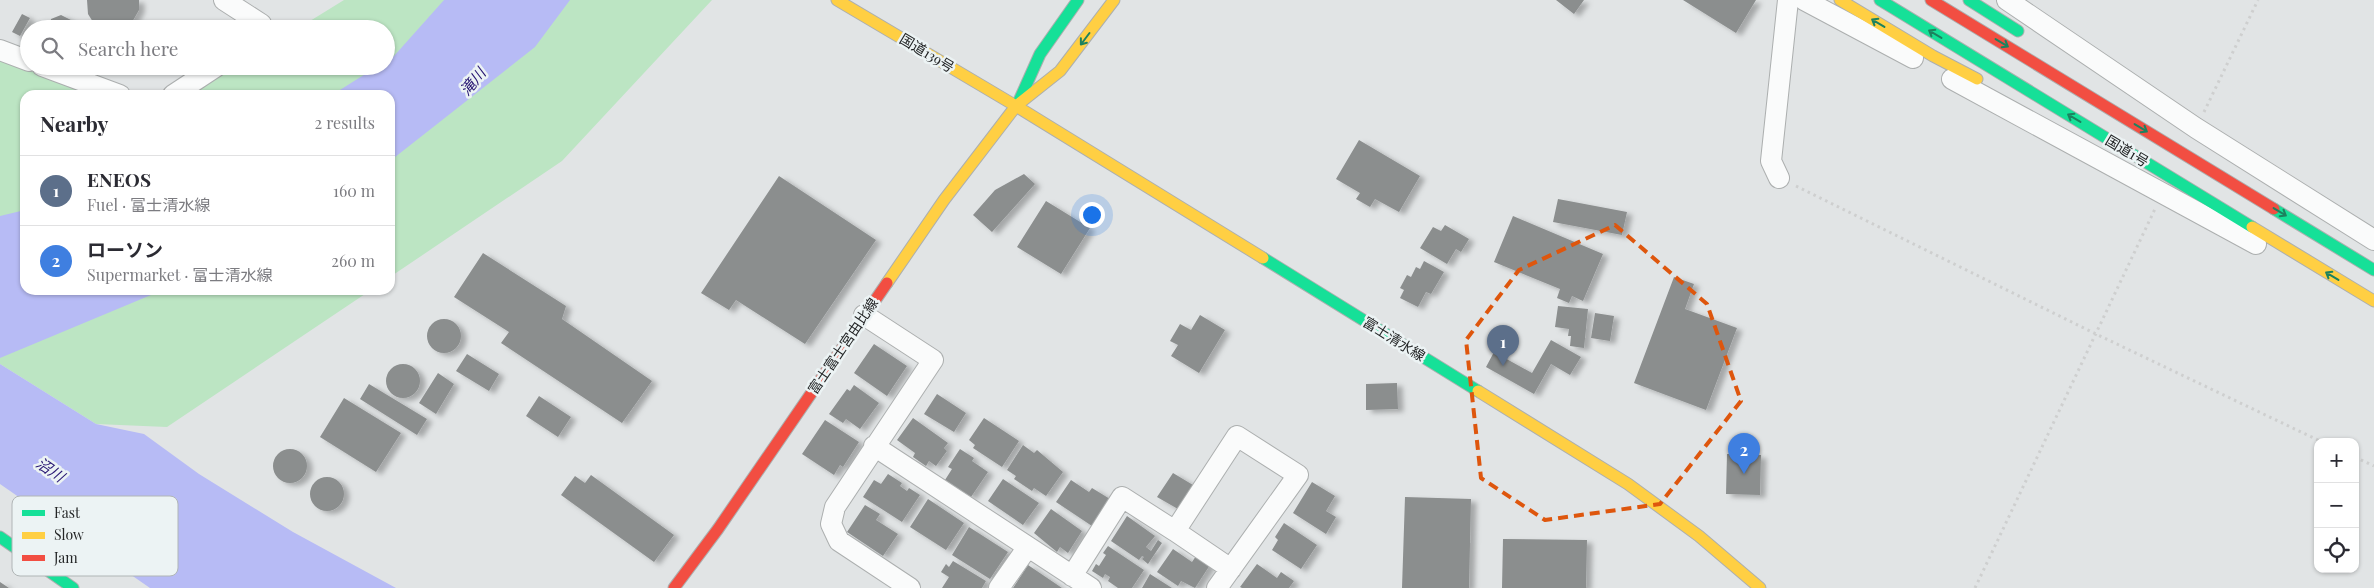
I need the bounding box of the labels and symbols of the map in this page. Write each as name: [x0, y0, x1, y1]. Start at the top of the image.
one-way arrow: [1871, 17, 1885, 27]
one-way arrow: [1929, 28, 1943, 38]
street label: 国道139号: [896, 29, 958, 76]
one-way arrow: [1079, 32, 1090, 45]
one-way arrow: [1995, 39, 2009, 49]
water label: 滝川: [455, 62, 491, 99]
one-way arrow: [2067, 113, 2081, 124]
one-way arrow: [2134, 123, 2148, 133]
street label: 国道1号: [2102, 130, 2152, 171]
your location: [1079, 202, 1105, 228]
one-way arrow: [2273, 207, 2287, 218]
one-way arrow: [2326, 270, 2340, 280]
street label: 富士富士宮由比線: [803, 294, 882, 397]
street label: 富士清水線: [1360, 312, 1429, 365]
pin: 1: [1487, 325, 1519, 366]
pin: 2: [1728, 433, 1760, 474]
water label: 沼川: [33, 452, 70, 487]
legend: [12, 496, 178, 576]
text: Fast: [54, 503, 81, 522]
text: Slow: [54, 525, 84, 544]
text: Jam: [53, 548, 78, 567]

